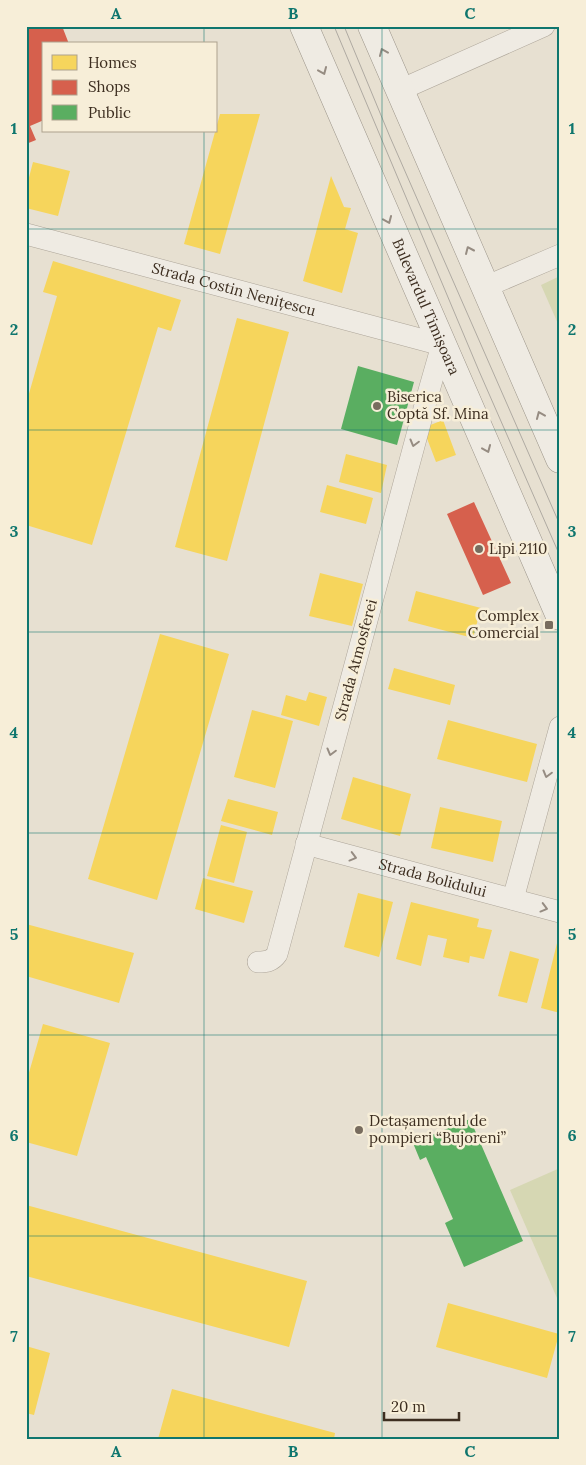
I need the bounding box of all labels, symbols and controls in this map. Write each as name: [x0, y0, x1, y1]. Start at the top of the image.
text: A: [111, 3, 122, 23]
text: B: [288, 3, 299, 23]
text: C: [464, 3, 476, 23]
legend: [42, 42, 218, 132]
one-way arrow: [379, 48, 390, 57]
text: Homes: [88, 53, 137, 72]
one-way arrow: [317, 66, 328, 75]
text: Shops: [88, 77, 130, 96]
text: Public: [88, 103, 131, 122]
text: 1: [11, 118, 17, 138]
text: 1: [569, 118, 575, 138]
one-way arrow: [381, 215, 392, 224]
street label: Bulevardul Timișoara: [388, 235, 464, 378]
one-way arrow: [464, 246, 475, 255]
street label: Strada Costin Nenițescu: [150, 258, 318, 320]
text: 2: [10, 319, 18, 339]
text: 2: [568, 319, 576, 339]
place label: Biserica Coptă Sf. Mina: [387, 387, 489, 423]
marker: Biserica Coptă Sf. Mina: [371, 400, 383, 412]
one-way arrow: [536, 411, 547, 420]
one-way arrow: [410, 438, 420, 446]
one-way arrow: [481, 444, 492, 453]
text: 3: [10, 521, 19, 541]
text: 3: [568, 521, 577, 541]
place label: Lipi 2110: [489, 539, 547, 558]
marker: Lipi 2110: [473, 543, 485, 555]
street label: Strada Atmosferei: [330, 597, 381, 723]
place label: Complex Comercial: [468, 606, 539, 642]
marker: Complex Comercial: [543, 619, 555, 631]
text: 4: [10, 722, 19, 742]
text: 4: [568, 722, 577, 742]
one-way arrow: [326, 747, 337, 756]
one-way arrow: [542, 770, 553, 779]
one-way arrow: [349, 851, 357, 861]
street label: Strada Bolidului: [377, 854, 489, 901]
one-way arrow: [540, 902, 548, 912]
text: 5: [10, 924, 19, 944]
text: 5: [568, 924, 577, 944]
place label: Detașamentul de pompieri “Bujoreni”: [369, 1111, 506, 1147]
marker: Detașamentul de pompieri “Bujoreni”: [353, 1124, 365, 1136]
text: 6: [9, 1125, 19, 1145]
text: 6: [567, 1125, 577, 1145]
text: 7: [10, 1326, 18, 1346]
text: 7: [568, 1326, 576, 1346]
scale bar: [384, 1390, 458, 1422]
text: 20 m: [391, 1397, 426, 1416]
text: A: [111, 1441, 122, 1461]
text: B: [288, 1441, 299, 1461]
text: C: [464, 1441, 476, 1461]

